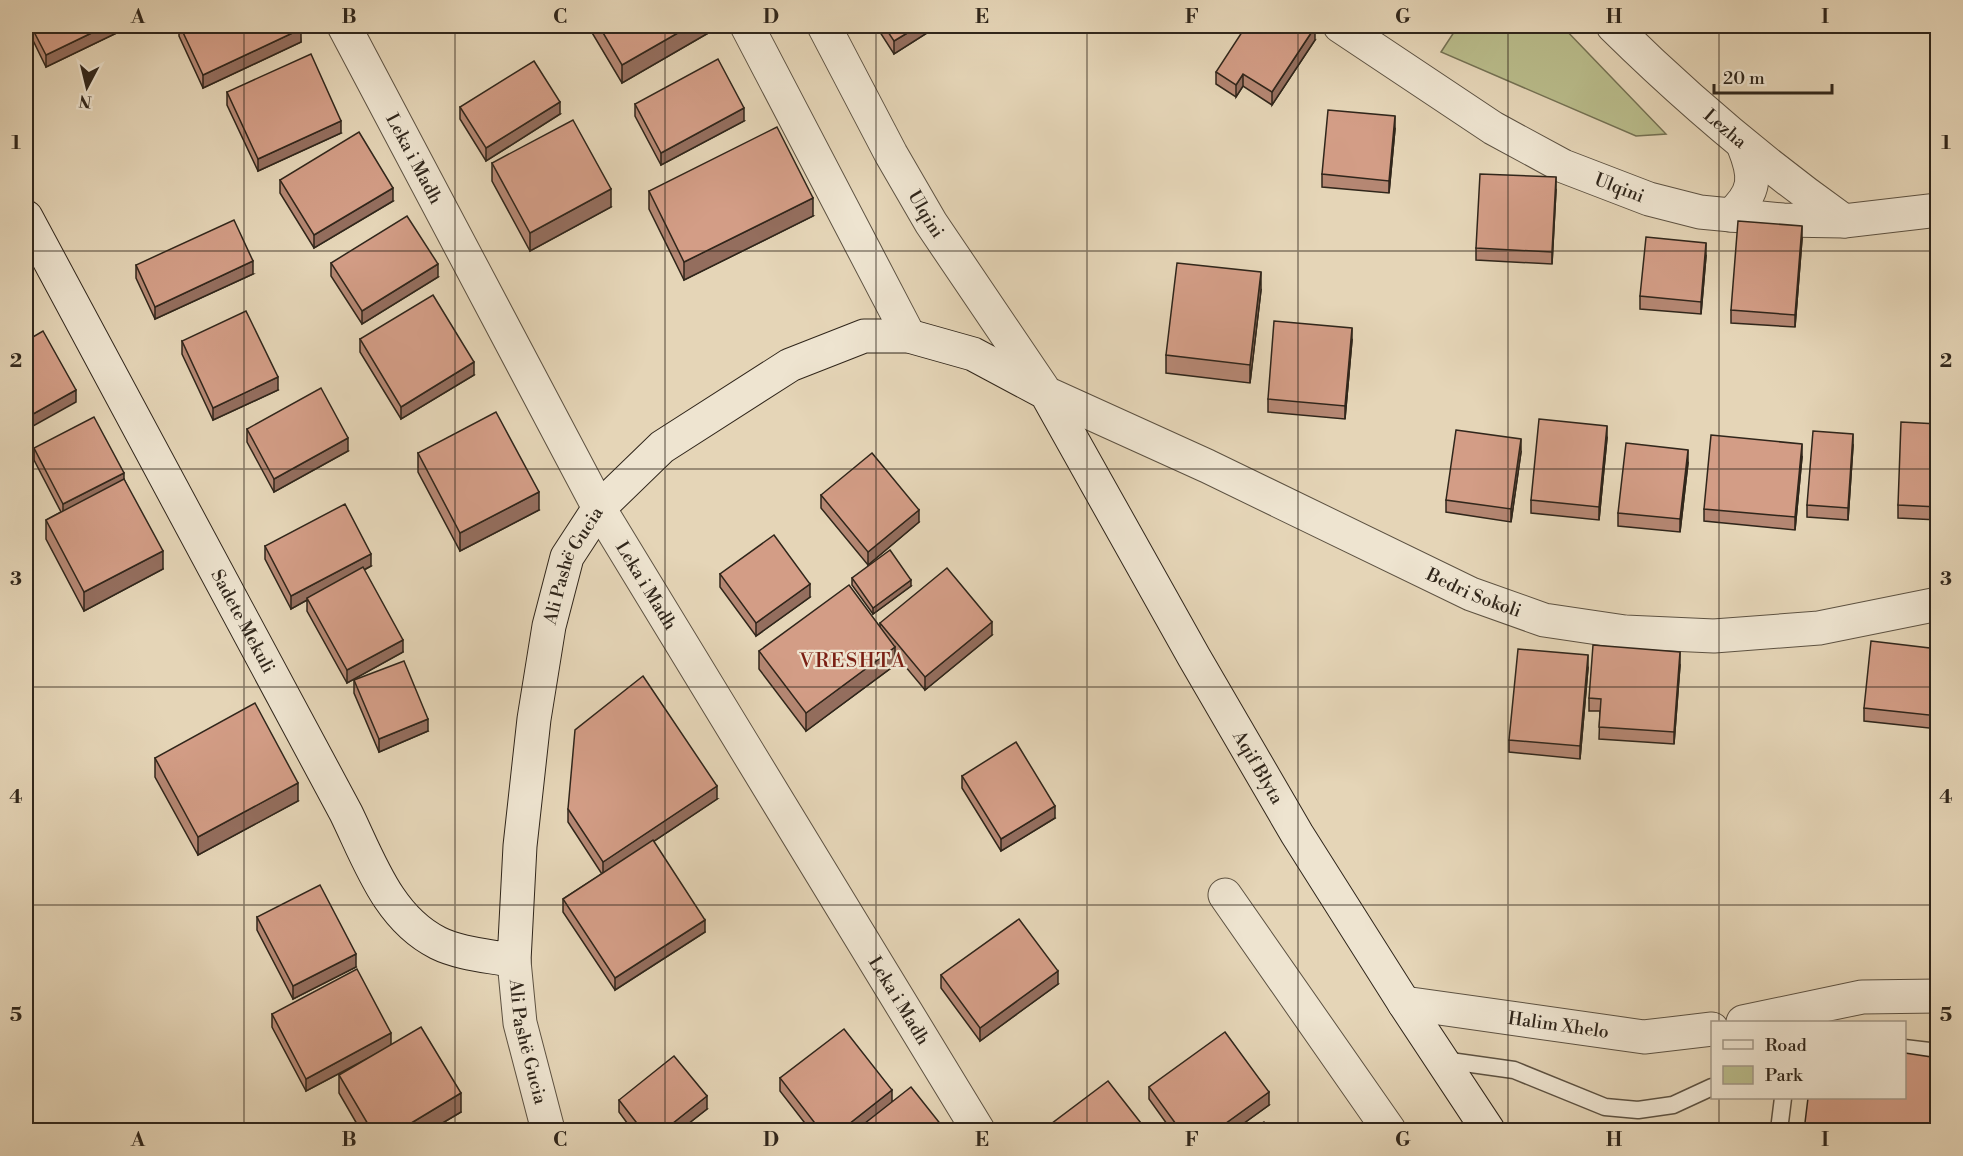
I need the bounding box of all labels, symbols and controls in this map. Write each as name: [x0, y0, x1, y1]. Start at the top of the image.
text: A: [130, 5, 146, 30]
text: B: [341, 5, 357, 30]
text: C: [553, 5, 567, 30]
text: D: [763, 5, 779, 30]
text: E: [975, 5, 989, 30]
text: F: [1185, 5, 1199, 30]
text: G: [1395, 5, 1411, 30]
text: H: [1606, 5, 1623, 30]
text: I: [1821, 5, 1829, 30]
north arrow: [57, 57, 117, 117]
scale bar: [1714, 57, 1832, 95]
text: 20 m: [1723, 67, 1765, 90]
text: N: [77, 90, 93, 112]
street label: Lezha: [1699, 104, 1752, 154]
street label: Leka i Madh: [381, 109, 448, 208]
text: 1: [11, 131, 21, 156]
text: 1: [1941, 131, 1951, 156]
street label: Ulqini: [1591, 168, 1648, 208]
street label: Ulqini: [903, 186, 949, 242]
text: 2: [10, 349, 22, 374]
text: 2: [1940, 349, 1952, 374]
street label: Ali Pashë Gucia: [538, 502, 609, 628]
street label: Leka i Madh: [610, 537, 682, 634]
street label: Bedri Sokoli: [1422, 562, 1525, 623]
street label: Sadete Mekuli: [206, 566, 280, 677]
text: 3: [10, 567, 22, 592]
text: 3: [1940, 567, 1952, 592]
district label: VRESHTA: [798, 649, 907, 674]
street label: Aqif Blyta: [1227, 726, 1289, 809]
text: 4: [9, 785, 23, 810]
text: 4: [1939, 785, 1953, 810]
street label: Leka i Madh: [863, 952, 935, 1049]
street label: Ali Pashë Gucia: [504, 977, 552, 1107]
text: 5: [10, 1003, 22, 1028]
text: 5: [1940, 1003, 1952, 1028]
street label: Halim Xhelo: [1506, 1006, 1610, 1043]
legend: [1711, 1021, 1906, 1099]
text: Road: [1765, 1034, 1808, 1057]
text: Park: [1765, 1064, 1804, 1087]
text: A: [130, 1128, 146, 1153]
text: B: [341, 1128, 357, 1153]
text: C: [553, 1128, 567, 1153]
text: D: [763, 1128, 779, 1153]
text: E: [975, 1128, 989, 1153]
text: F: [1185, 1128, 1199, 1153]
text: G: [1395, 1128, 1411, 1153]
text: H: [1606, 1128, 1623, 1153]
text: I: [1821, 1128, 1829, 1153]

